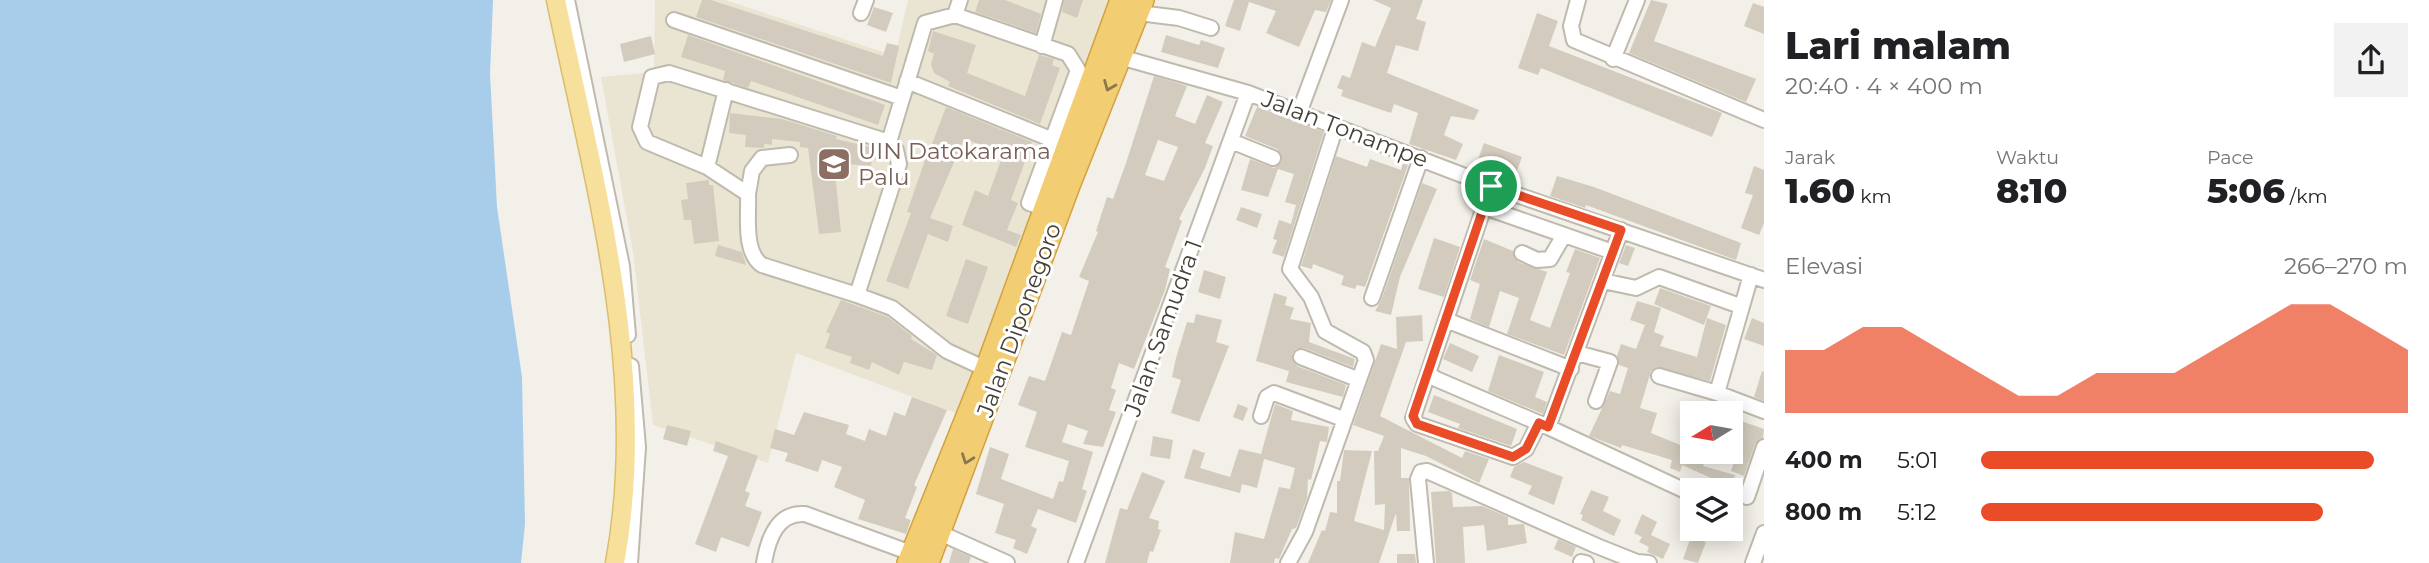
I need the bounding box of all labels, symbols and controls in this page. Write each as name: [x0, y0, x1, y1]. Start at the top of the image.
text: Lari malam: [1785, 22, 2011, 69]
button: share: [2334, 23, 2408, 97]
text: 20:40 · 4 × 400 m: [1785, 72, 1983, 100]
one-way arrow: [1103, 80, 1117, 92]
street label: Jalan Tonampe: [1257, 84, 1432, 174]
place label: UIN Datokarama Palu: [858, 137, 1051, 191]
school or university icon: UIN Datokarama Palu: [815, 145, 853, 183]
text: Jarak: [1785, 146, 1835, 169]
text: Waktu: [1996, 146, 2059, 169]
text: Pace: [2207, 146, 2254, 169]
pin: [1461, 156, 1521, 216]
icon: arrive: [1472, 167, 1510, 205]
text: 1.60: [1785, 169, 1855, 212]
text: 8:10: [1996, 169, 2067, 212]
text: 5:06: [2207, 169, 2285, 212]
text: km: [1855, 185, 1892, 208]
text: /km: [2285, 185, 2328, 208]
street label: Jalan Diponegoro: [971, 219, 1067, 422]
street label: Jalan Samudra 1: [1118, 236, 1208, 421]
text: Elevasi: [1785, 252, 1863, 280]
text: 266–270 m: [2284, 252, 2408, 280]
north arrow: [1680, 401, 1743, 464]
map controls: [1680, 401, 1743, 541]
text: 400 m: [1785, 446, 1863, 474]
text: 5:01: [1897, 446, 1938, 474]
one-way arrow: [961, 453, 975, 465]
button: layers: [1680, 478, 1743, 541]
text: 800 m: [1785, 498, 1862, 526]
text: 5:12: [1897, 498, 1936, 526]

